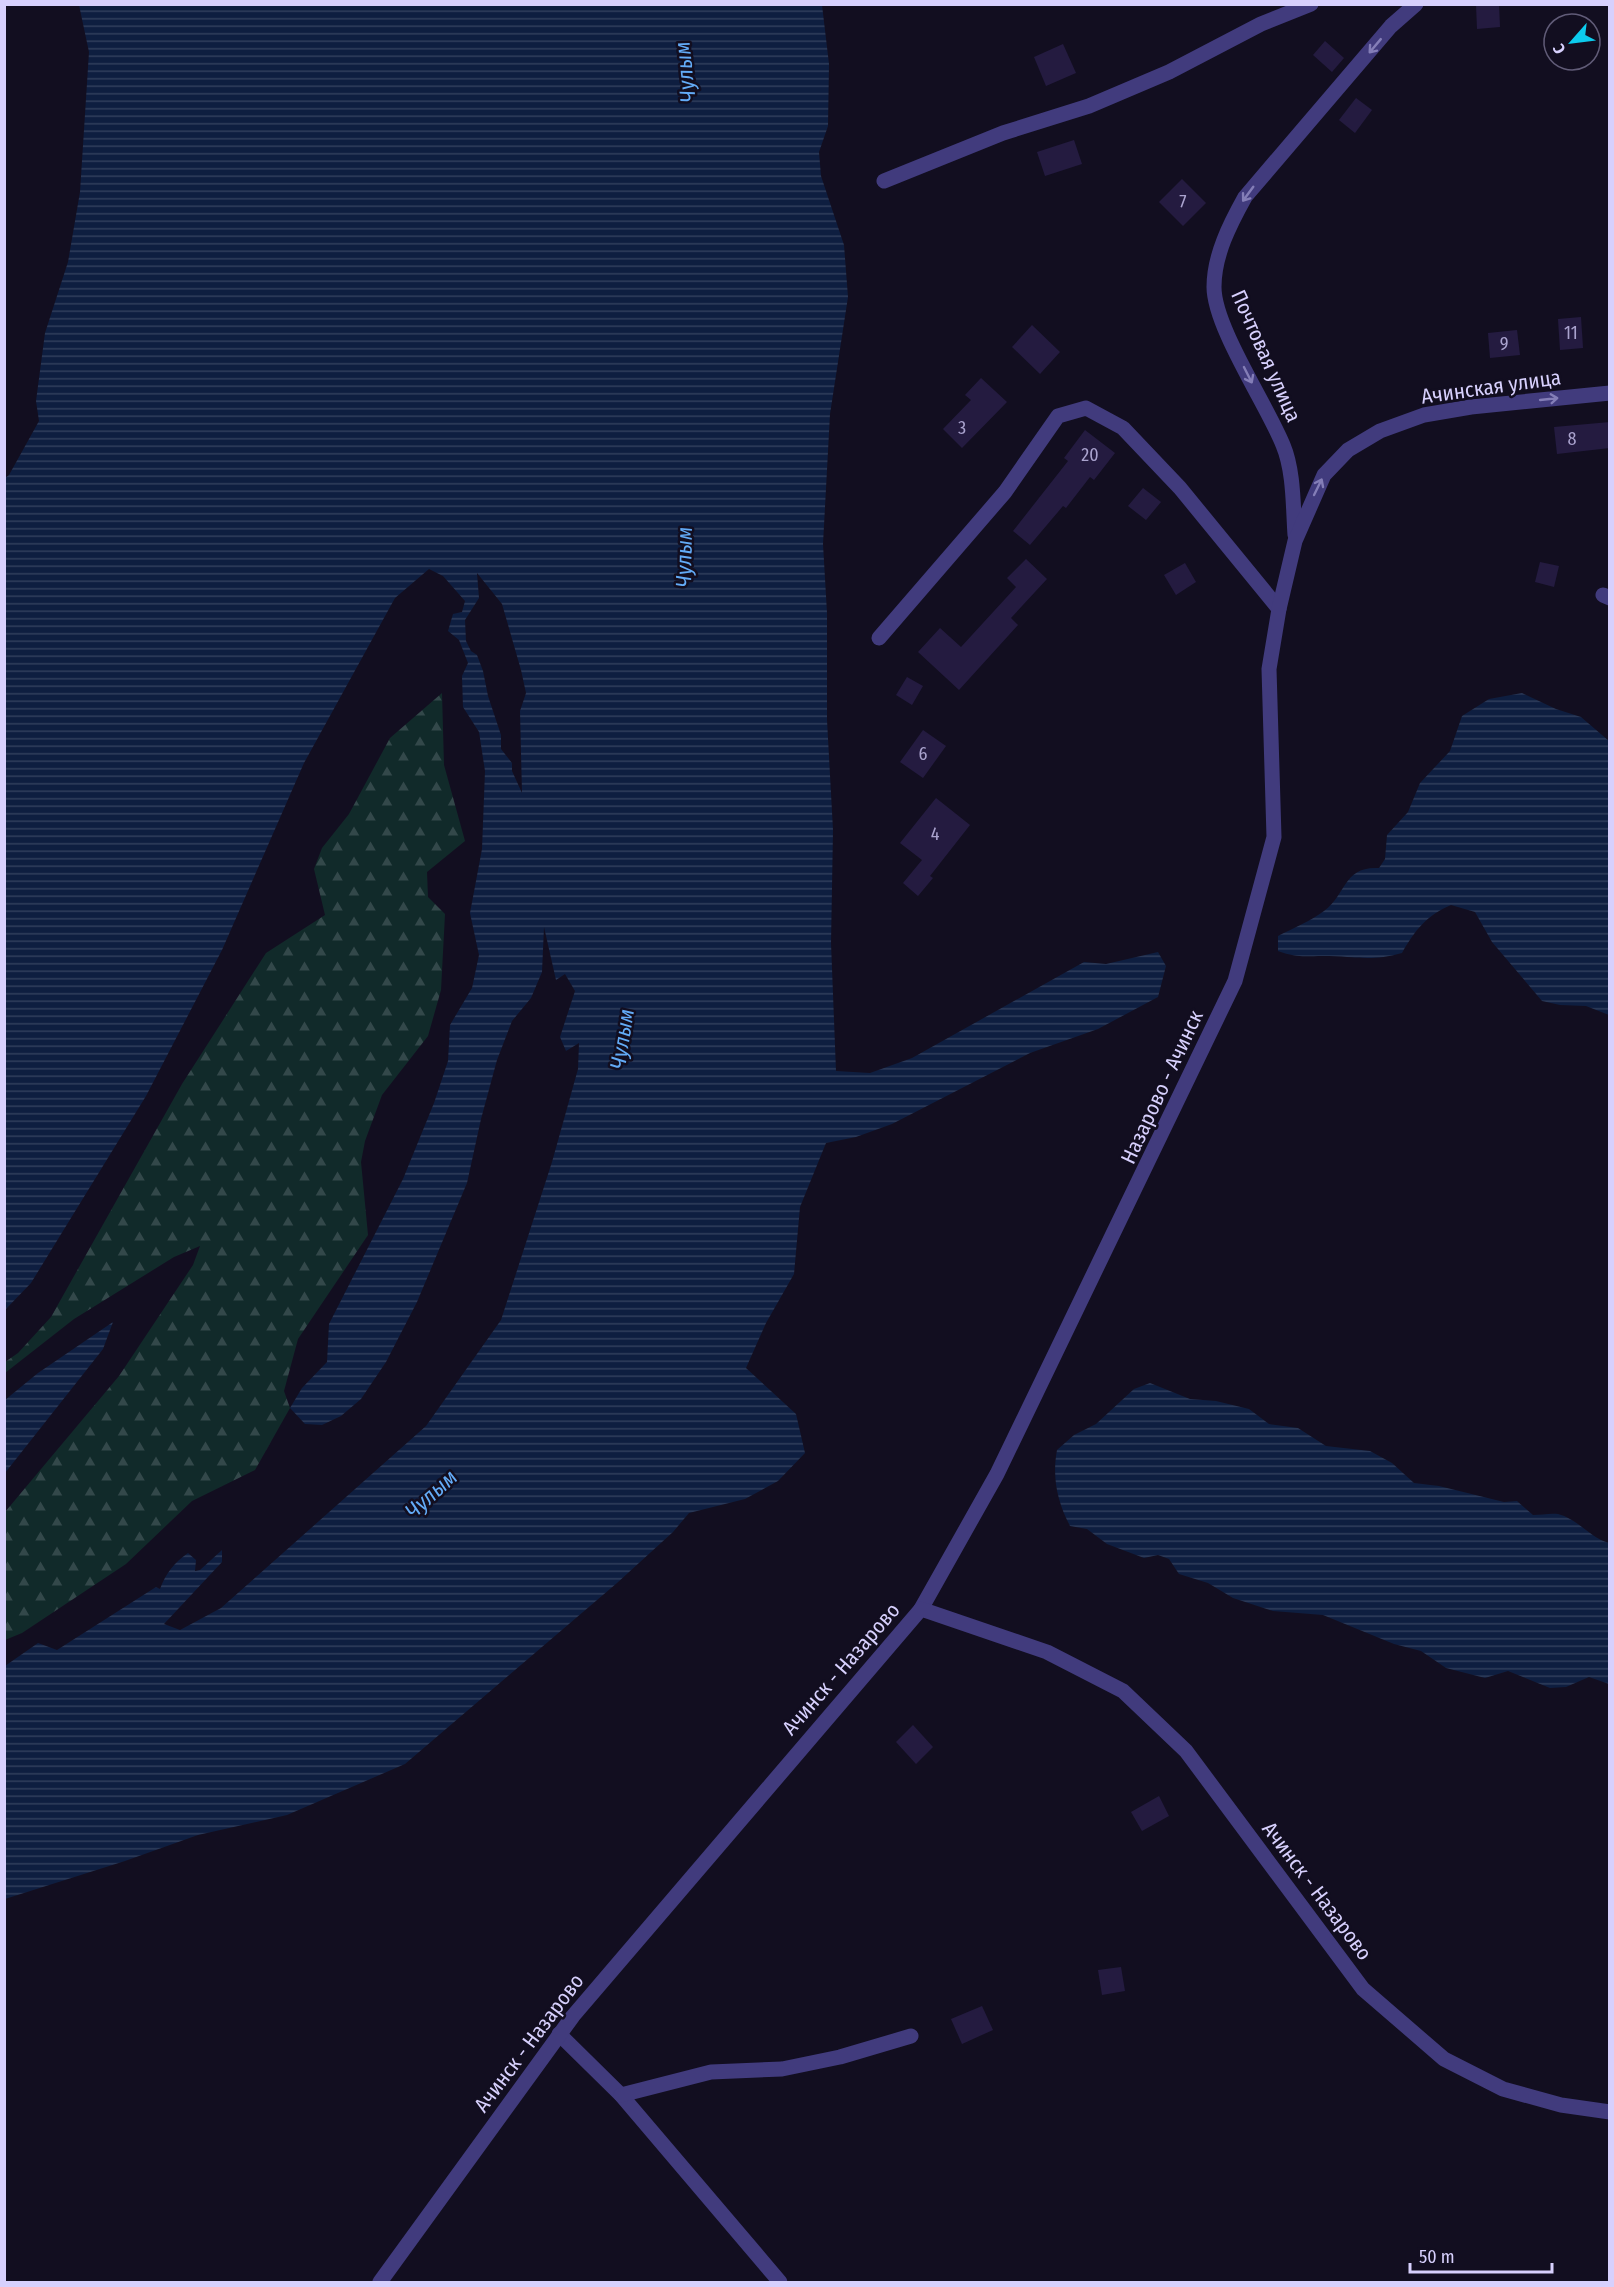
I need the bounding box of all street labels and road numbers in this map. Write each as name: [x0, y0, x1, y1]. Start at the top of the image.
street label: Почтовая улица: [1225, 286, 1307, 426]
street label: Ачинская улица: [1420, 364, 1562, 410]
street label: Назарово - Ачинск: [1115, 1006, 1209, 1168]
street label: Ачинск - Назарово: [777, 1598, 905, 1740]
street label: Ачинск - Назарово: [1257, 1817, 1377, 1965]
street label: Ачинск - Назарово: [469, 1969, 589, 2117]

